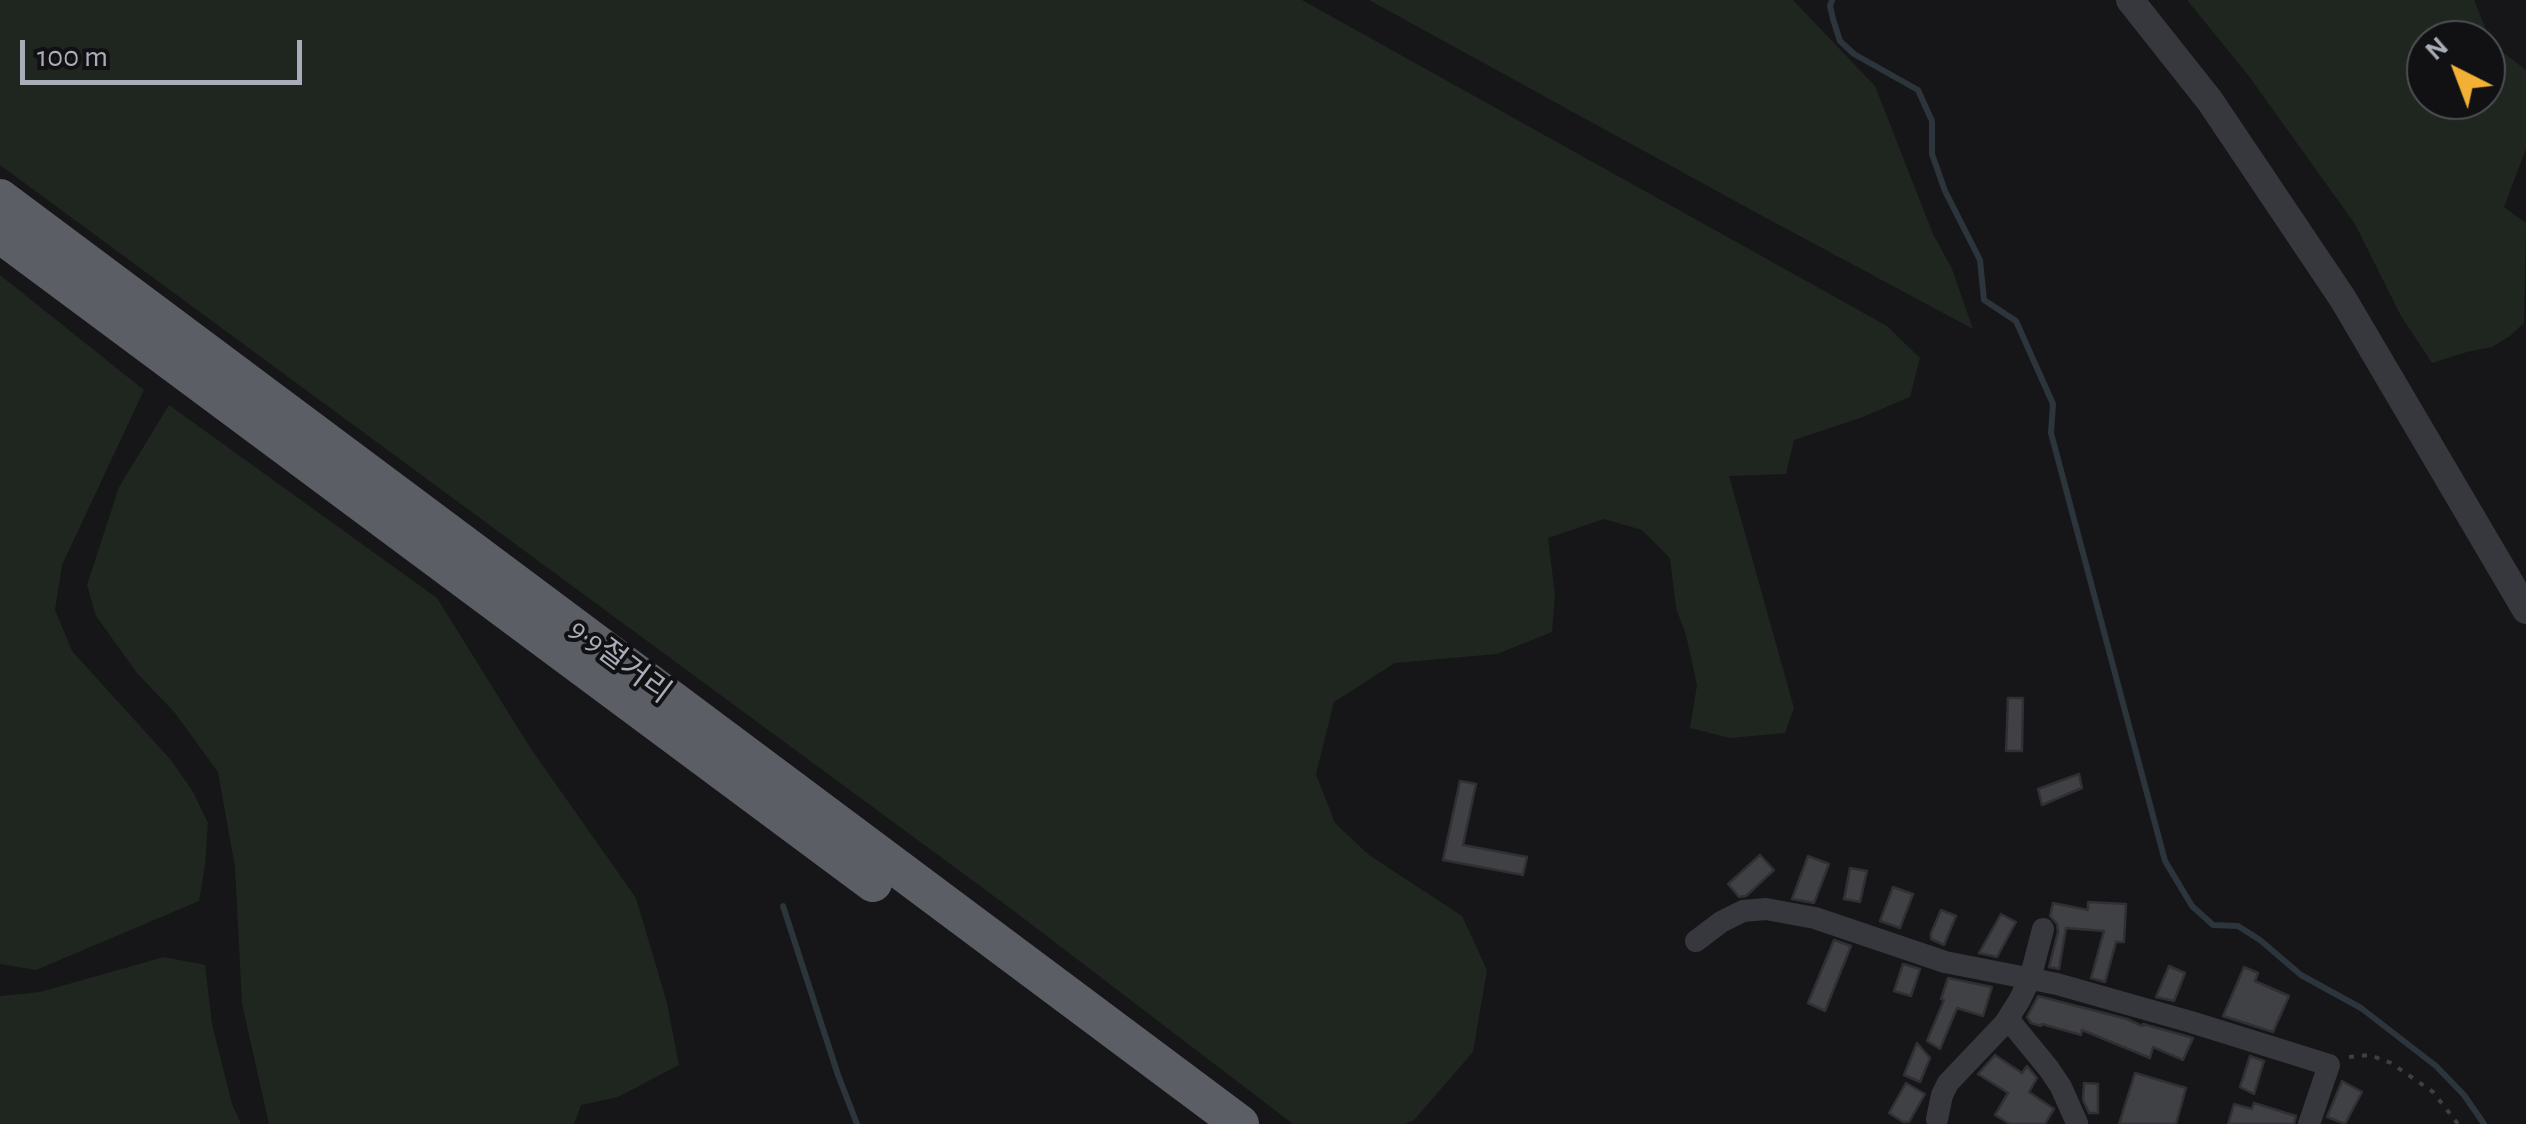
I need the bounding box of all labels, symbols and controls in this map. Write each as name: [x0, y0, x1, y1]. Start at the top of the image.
scale bar: [25, 20, 308, 82]
north arrow: [2406, 20, 2506, 120]
text: N: [2421, 32, 2454, 66]
text: 100 m: [37, 42, 108, 72]
street label: 9·9절거리: [562, 611, 678, 711]

